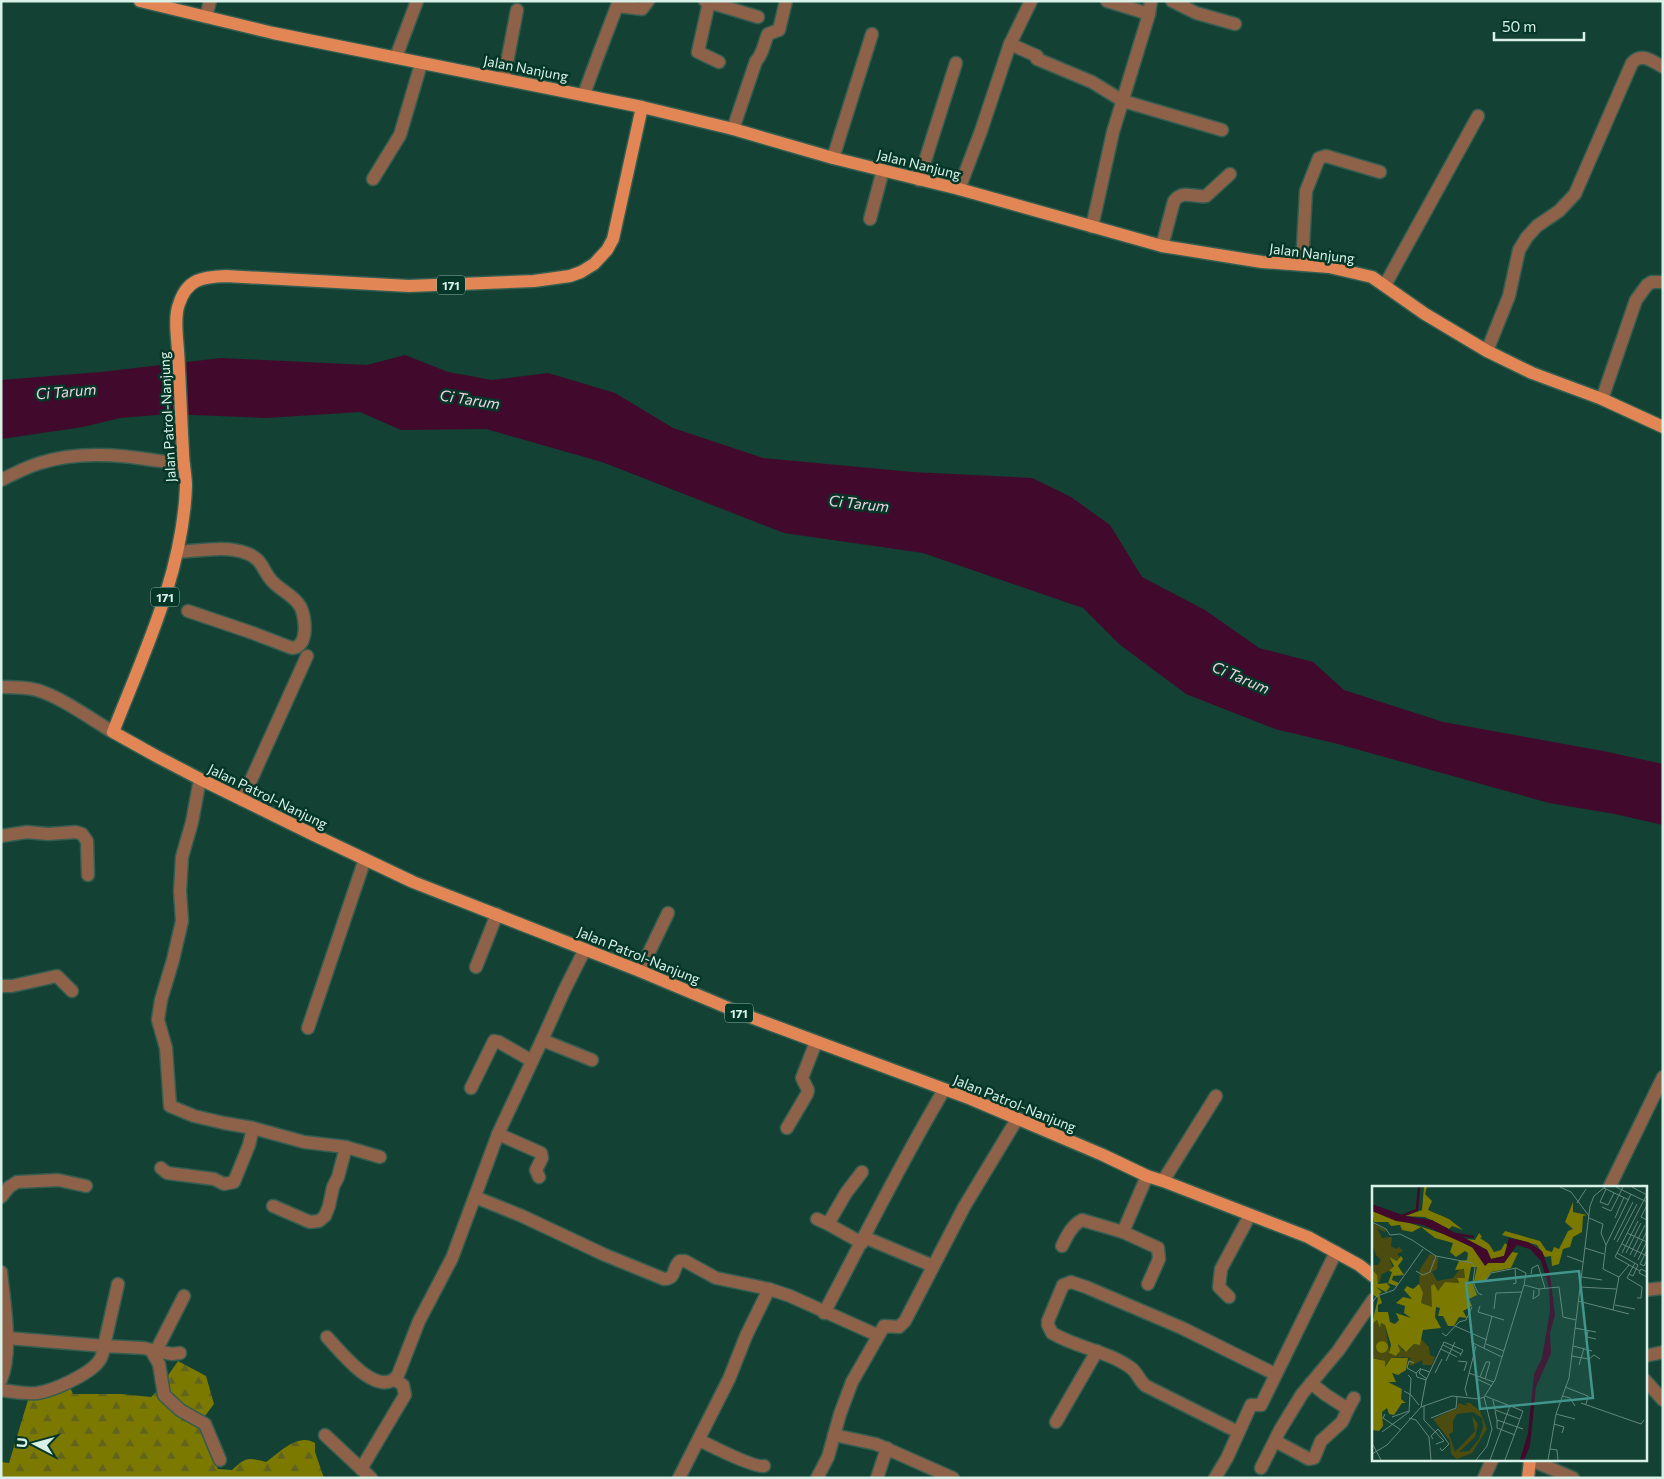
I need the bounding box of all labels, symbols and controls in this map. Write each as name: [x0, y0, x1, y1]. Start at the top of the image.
scale bar: [1494, 10, 1584, 42]
text: 50 m: [1502, 17, 1536, 35]
street label: Jalan Nanjung: [482, 51, 570, 85]
street label: Jalan Nanjung: [875, 145, 963, 183]
street label: Jalan Nanjung: [1268, 239, 1356, 267]
road number: 171: [437, 276, 465, 294]
street label: Jalan Patrol-Nanjung: [155, 351, 179, 483]
water label: Ci Tarum: [35, 379, 97, 403]
water label: Ci Tarum: [439, 385, 501, 413]
water label: Ci Tarum: [828, 491, 890, 515]
road number: 171: [151, 588, 179, 606]
water label: Ci Tarum: [1210, 657, 1272, 697]
street label: Jalan Patrol-Nanjung: [205, 760, 331, 833]
street label: Jalan Patrol-Nanjung: [575, 923, 703, 988]
road number: 171: [725, 1004, 753, 1022]
street label: Jalan Patrol-Nanjung: [951, 1071, 1079, 1136]
inset map: [1372, 1186, 1646, 1462]
north arrow: [10, 1419, 60, 1469]
text: U: [13, 1437, 31, 1449]

